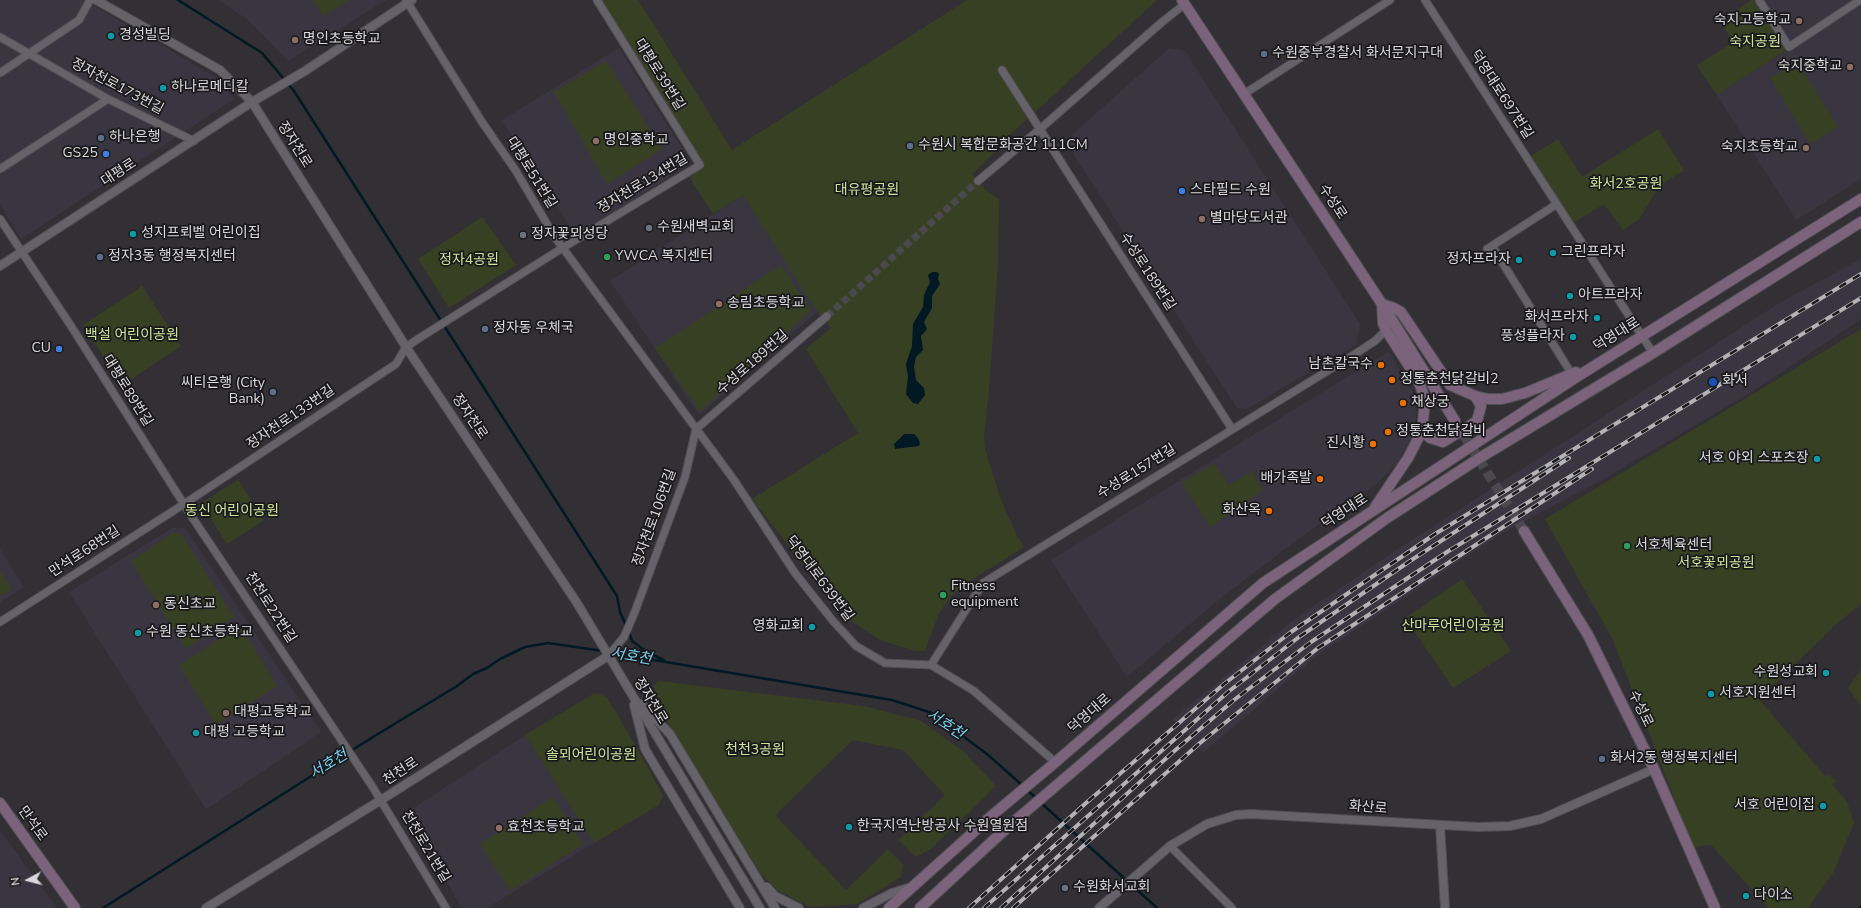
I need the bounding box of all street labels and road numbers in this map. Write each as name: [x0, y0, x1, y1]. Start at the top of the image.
street label: 대평로39번길: [630, 36, 688, 114]
street label: 덕영대로697번길: [1466, 47, 1536, 143]
street label: 정자천로173번길: [68, 56, 166, 118]
street label: 정자천로: [273, 119, 315, 171]
street label: 대평로51번길: [502, 134, 560, 212]
street label: 정자천로134번길: [595, 150, 691, 218]
street label: 대평로: [98, 155, 140, 191]
street label: 수성로: [1314, 181, 1350, 223]
street label: 수성로189번길: [1116, 230, 1178, 314]
street label: 덕영대로: [1591, 314, 1643, 356]
street label: 수성로189번길: [714, 327, 792, 399]
street label: 대평로89번길: [98, 352, 156, 430]
street label: 정자천로133번길: [244, 382, 338, 454]
street label: 정자천로: [448, 391, 490, 443]
street label: 수성로157번길: [1095, 441, 1179, 503]
street label: 정자천로106번길: [630, 467, 680, 569]
street label: 덕영대로: [1319, 491, 1371, 533]
street label: 만석로68번길: [46, 523, 124, 581]
street label: 덕영대로639번길: [781, 533, 857, 625]
street label: 천천로22번길: [241, 569, 299, 647]
street label: 정자천로: [630, 675, 670, 727]
street label: 수성로: [1624, 688, 1656, 730]
street label: 덕영대로: [1065, 691, 1115, 737]
street label: 천천로: [380, 754, 422, 790]
street label: 화산로: [1348, 798, 1388, 818]
street label: 만석로: [14, 803, 50, 845]
street label: 천천로21번길: [397, 808, 453, 886]

